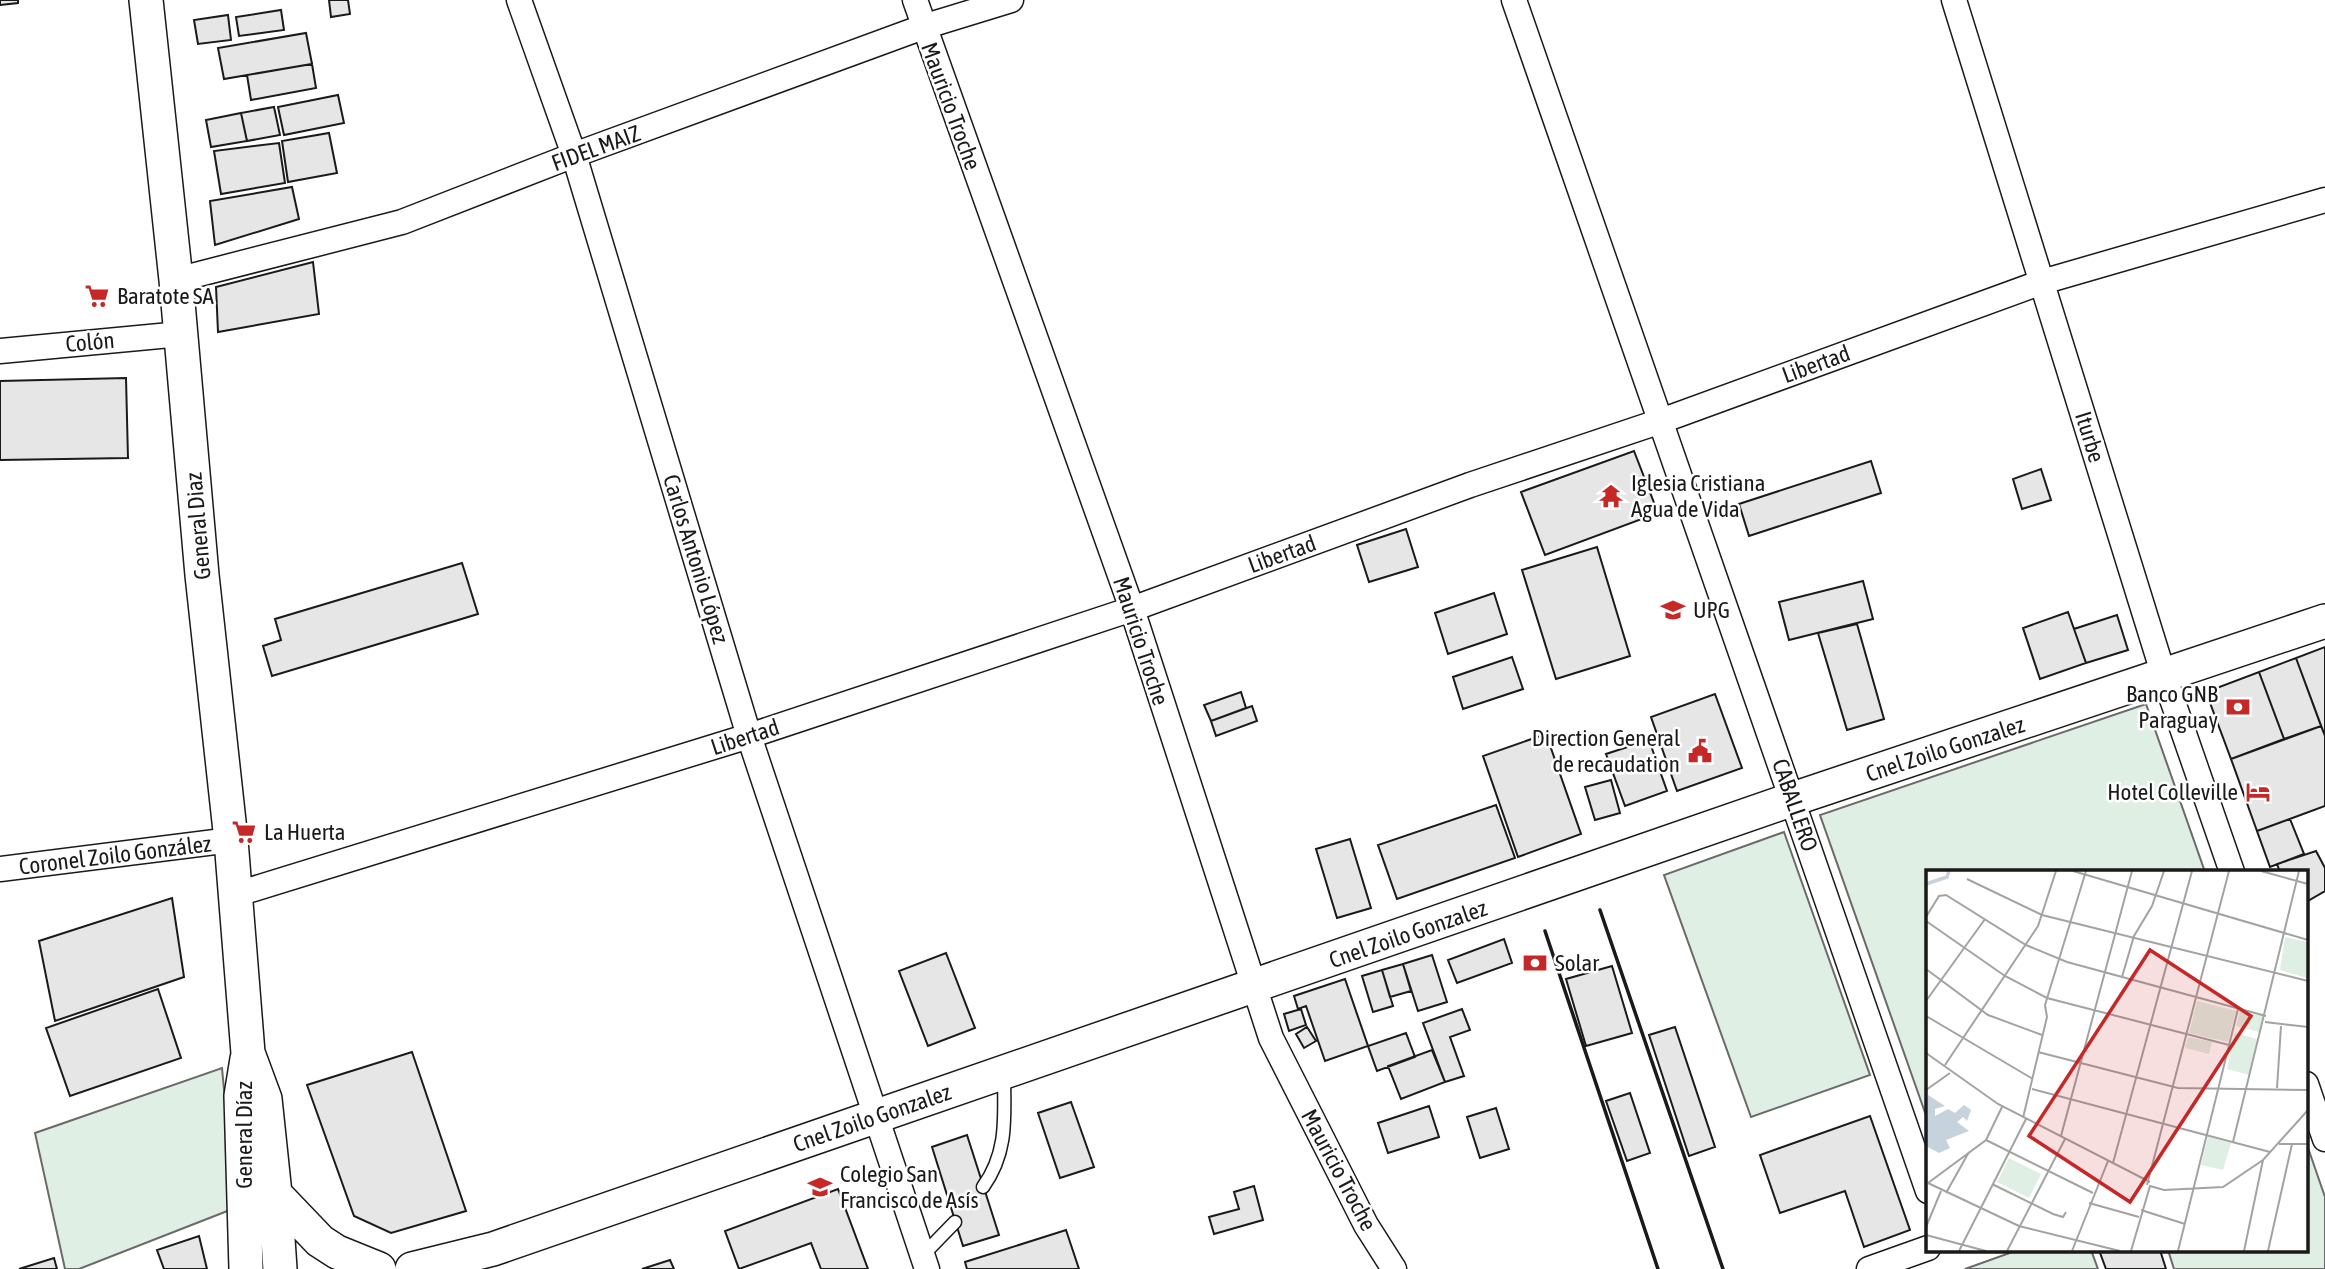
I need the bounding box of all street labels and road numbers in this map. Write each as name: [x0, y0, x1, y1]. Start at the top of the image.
street label: Mauricio Troche: [916, 39, 986, 173]
street label: FIDEL MAIZ: [548, 120, 644, 176]
street label: Colón: [64, 327, 116, 357]
street label: Libertad: [1779, 340, 1853, 388]
street label: Iturbe: [2070, 408, 2110, 466]
street label: General Diaz: [180, 471, 216, 581]
street label: Carlos Antonio López: [658, 471, 734, 647]
street label: Libertad: [1245, 530, 1319, 578]
street label: Mauricio Troche: [1108, 574, 1174, 708]
street label: Cnel Zoilo Gonzalez: [1862, 711, 2028, 787]
street label: Libertad: [708, 714, 782, 760]
street label: CABALLERO: [1767, 755, 1823, 855]
street label: Coronel Zoilo González: [17, 830, 213, 880]
street label: Cnel Zoilo Gonzalez: [1326, 895, 1490, 973]
street label: Cnel Zoilo Gonzalez: [790, 1079, 954, 1157]
street label: General Díaz: [231, 1081, 257, 1189]
street label: Mauricio Troche: [1296, 1105, 1382, 1235]

